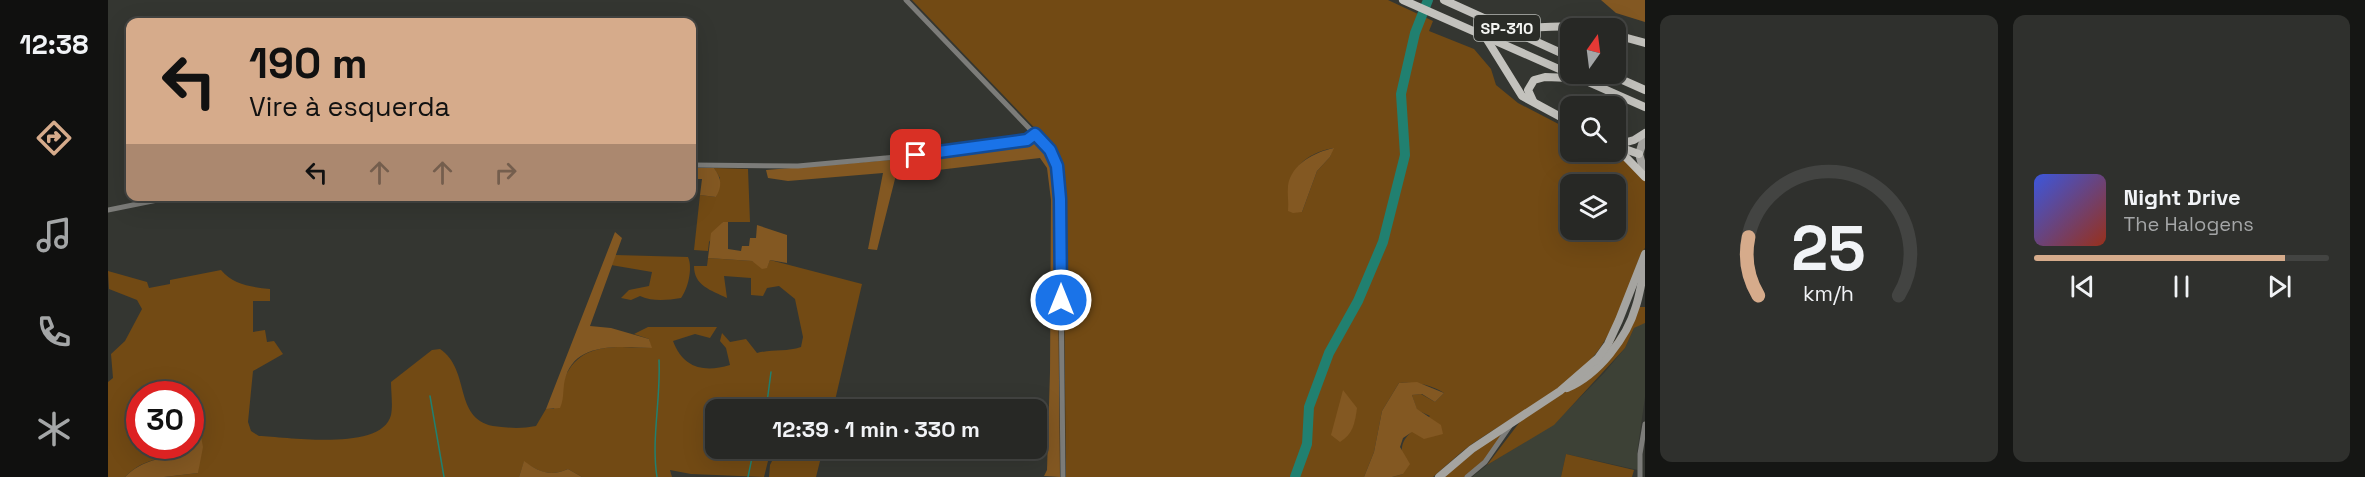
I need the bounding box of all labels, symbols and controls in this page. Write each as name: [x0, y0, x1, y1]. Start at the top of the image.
road number: SP-310: [1474, 15, 1540, 41]
north arrow: [1560, 18, 1626, 84]
map controls: [1560, 18, 1626, 240]
text: 12:38: [20, 27, 88, 62]
text: 190 m: [249, 37, 368, 90]
icon: left: [150, 42, 228, 120]
text: Vire à esquerda: [249, 89, 450, 124]
button: search: [1560, 96, 1626, 162]
icon: directions: [33, 117, 75, 159]
pin: [890, 129, 941, 180]
icon: arrive: [899, 138, 932, 171]
icon: left: [300, 156, 333, 189]
icon: ahead: [363, 156, 396, 189]
icon: ahead: [426, 156, 459, 189]
icon: right: [489, 156, 522, 189]
button: layers: [1560, 174, 1626, 240]
text: Night Drive: [2124, 183, 2241, 211]
text: 25: [1791, 209, 1866, 288]
text: The Halogens: [2124, 211, 2254, 237]
icon: music: [33, 214, 75, 256]
position arrow: [1029, 268, 1093, 332]
icon: previous: [2066, 270, 2099, 303]
icon: pause: [2165, 270, 2198, 303]
icon: next: [2263, 270, 2296, 303]
text: km/h: [1803, 280, 1854, 307]
icon: phone: [33, 311, 75, 353]
speed limit sign: 30: [126, 381, 204, 459]
icon: climate: [33, 408, 75, 450]
text: 12:39 · 1 min · 330 m: [772, 415, 980, 443]

